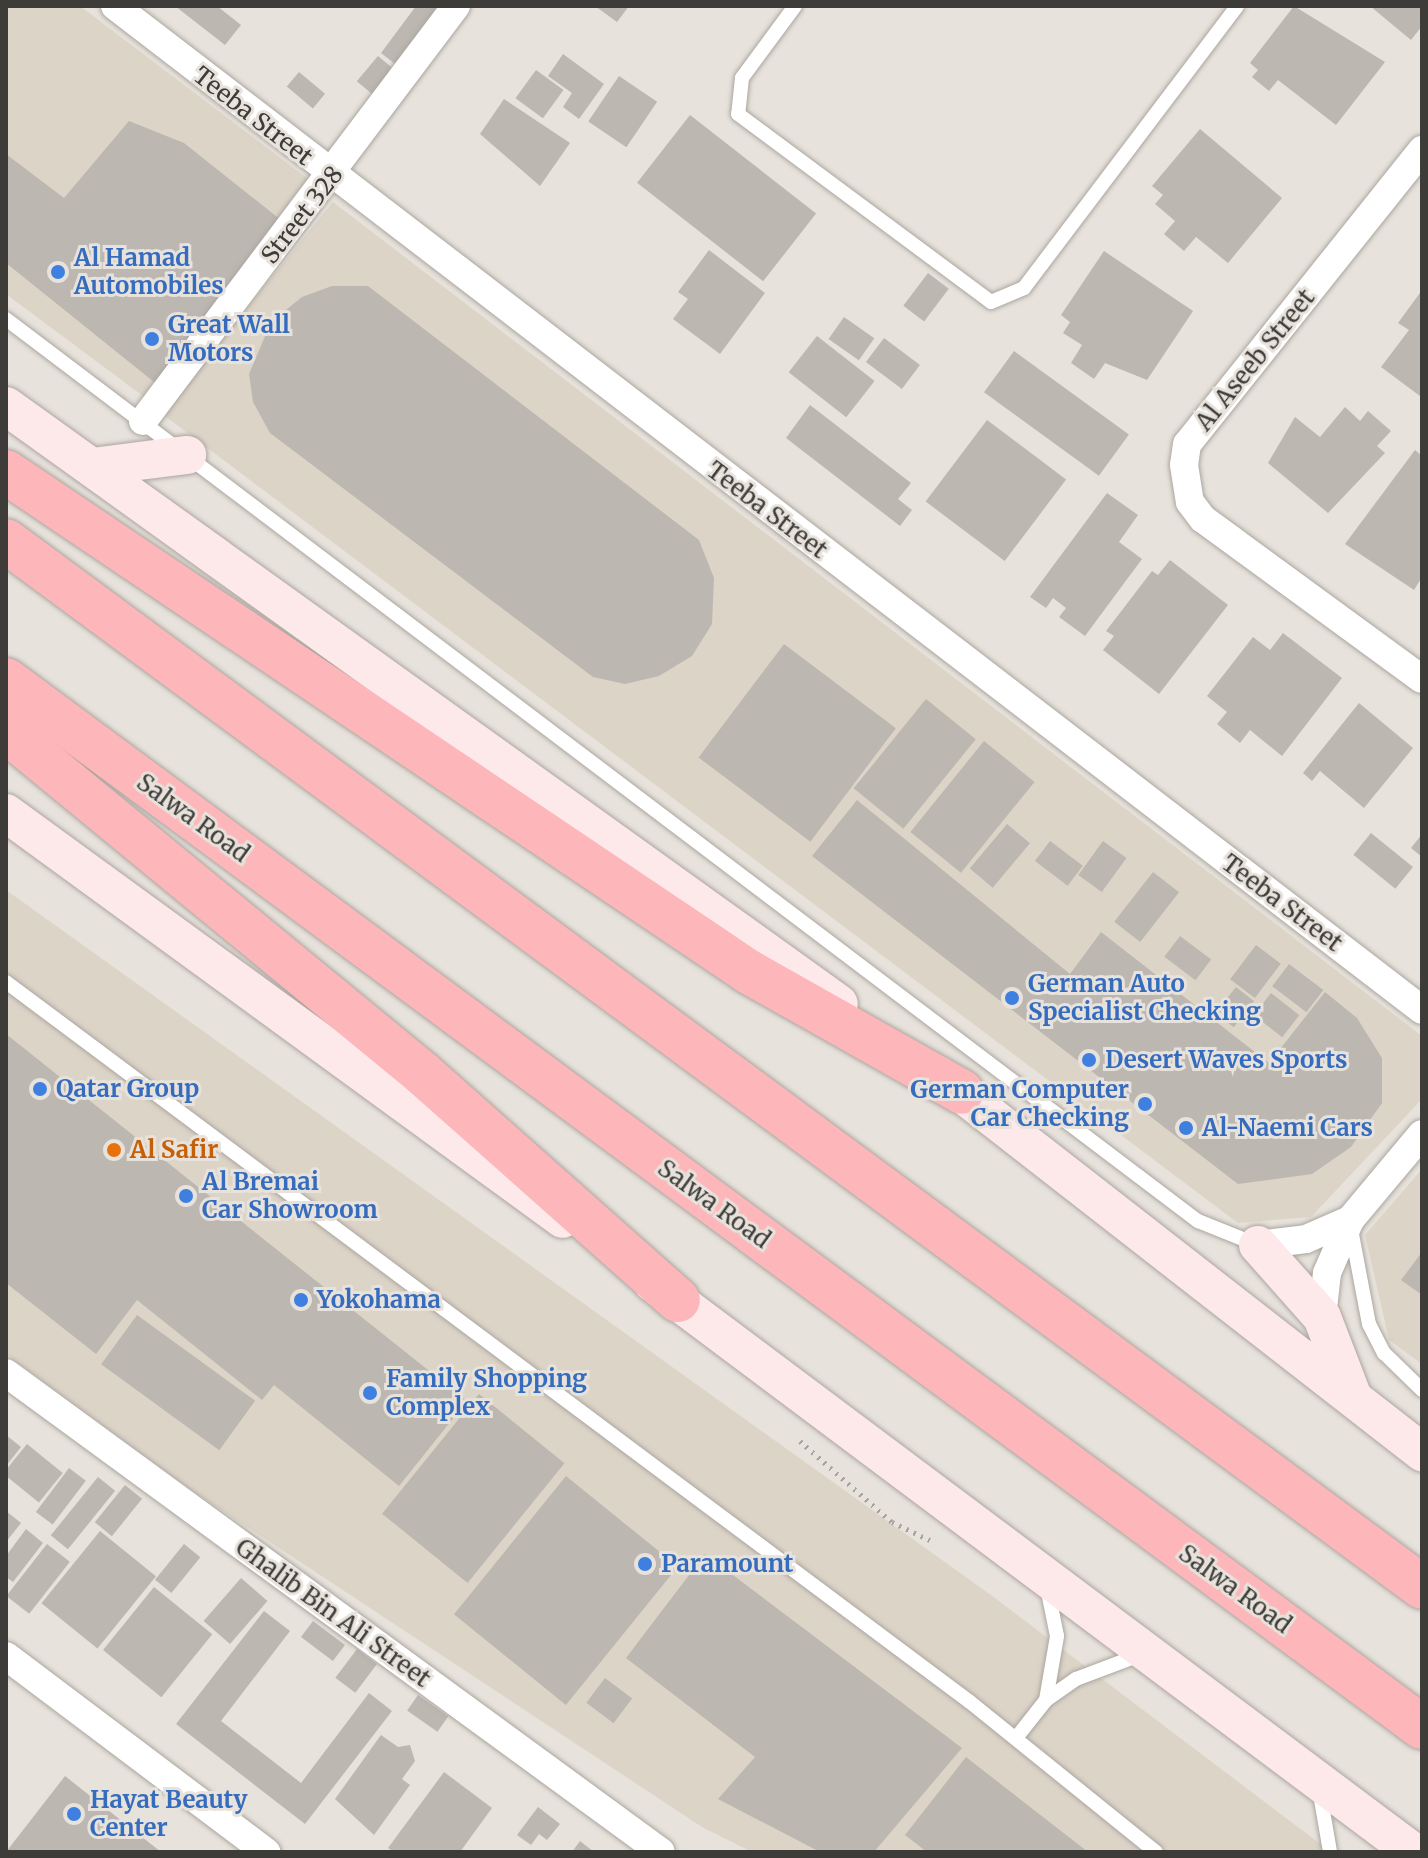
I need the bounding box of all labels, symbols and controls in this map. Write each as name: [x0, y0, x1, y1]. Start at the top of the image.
street label: Teeba Street: [188, 61, 318, 171]
street label: Street 328: [255, 161, 349, 269]
place label: Al Hamad Automobiles: [74, 244, 224, 300]
marker: Al Hamad Automobiles: [49, 263, 67, 281]
street label: Al Aseeb Street: [1189, 284, 1321, 436]
place label: Great Wall Motors: [168, 311, 290, 367]
marker: Great Wall Motors: [143, 330, 161, 348]
street label: Teeba Street: [701, 455, 833, 565]
street label: Salwa Road: [131, 768, 255, 868]
street label: Teeba Street: [1216, 848, 1348, 958]
place label: German Auto Specialist Checking: [1028, 970, 1261, 1026]
marker: German Auto Specialist Checking: [1003, 989, 1021, 1007]
place label: Desert Waves Sports: [1105, 1046, 1347, 1074]
marker: Desert Waves Sports: [1080, 1051, 1098, 1069]
place label: Qatar Group: [56, 1075, 199, 1103]
place label: German Computer Car Checking: [910, 1076, 1129, 1132]
marker: Qatar Group: [31, 1080, 49, 1098]
marker: German Computer Car Checking: [1136, 1095, 1154, 1113]
place label: Al-Naemi Cars: [1202, 1114, 1373, 1142]
marker: Al-Naemi Cars: [1177, 1119, 1195, 1137]
place label: Al Safir: [130, 1136, 218, 1164]
marker: Al Safir: [105, 1141, 123, 1159]
street label: Salwa Road: [652, 1154, 776, 1254]
place label: Al Bremai Car Showroom: [202, 1168, 378, 1224]
marker: Al Bremai Car Showroom: [177, 1187, 195, 1205]
place label: Yokohama: [317, 1286, 441, 1314]
marker: Yokohama: [292, 1291, 310, 1309]
place label: Family Shopping Complex: [386, 1365, 587, 1421]
marker: Family Shopping Complex: [361, 1384, 379, 1402]
street label: Ghalib Bin Ali Street: [230, 1533, 436, 1693]
street label: Salwa Road: [1173, 1539, 1297, 1639]
place label: Paramount: [661, 1550, 793, 1578]
marker: Paramount: [636, 1555, 654, 1573]
place label: Hayat Beauty Center: [90, 1786, 248, 1842]
marker: Hayat Beauty Center: [65, 1805, 83, 1823]

